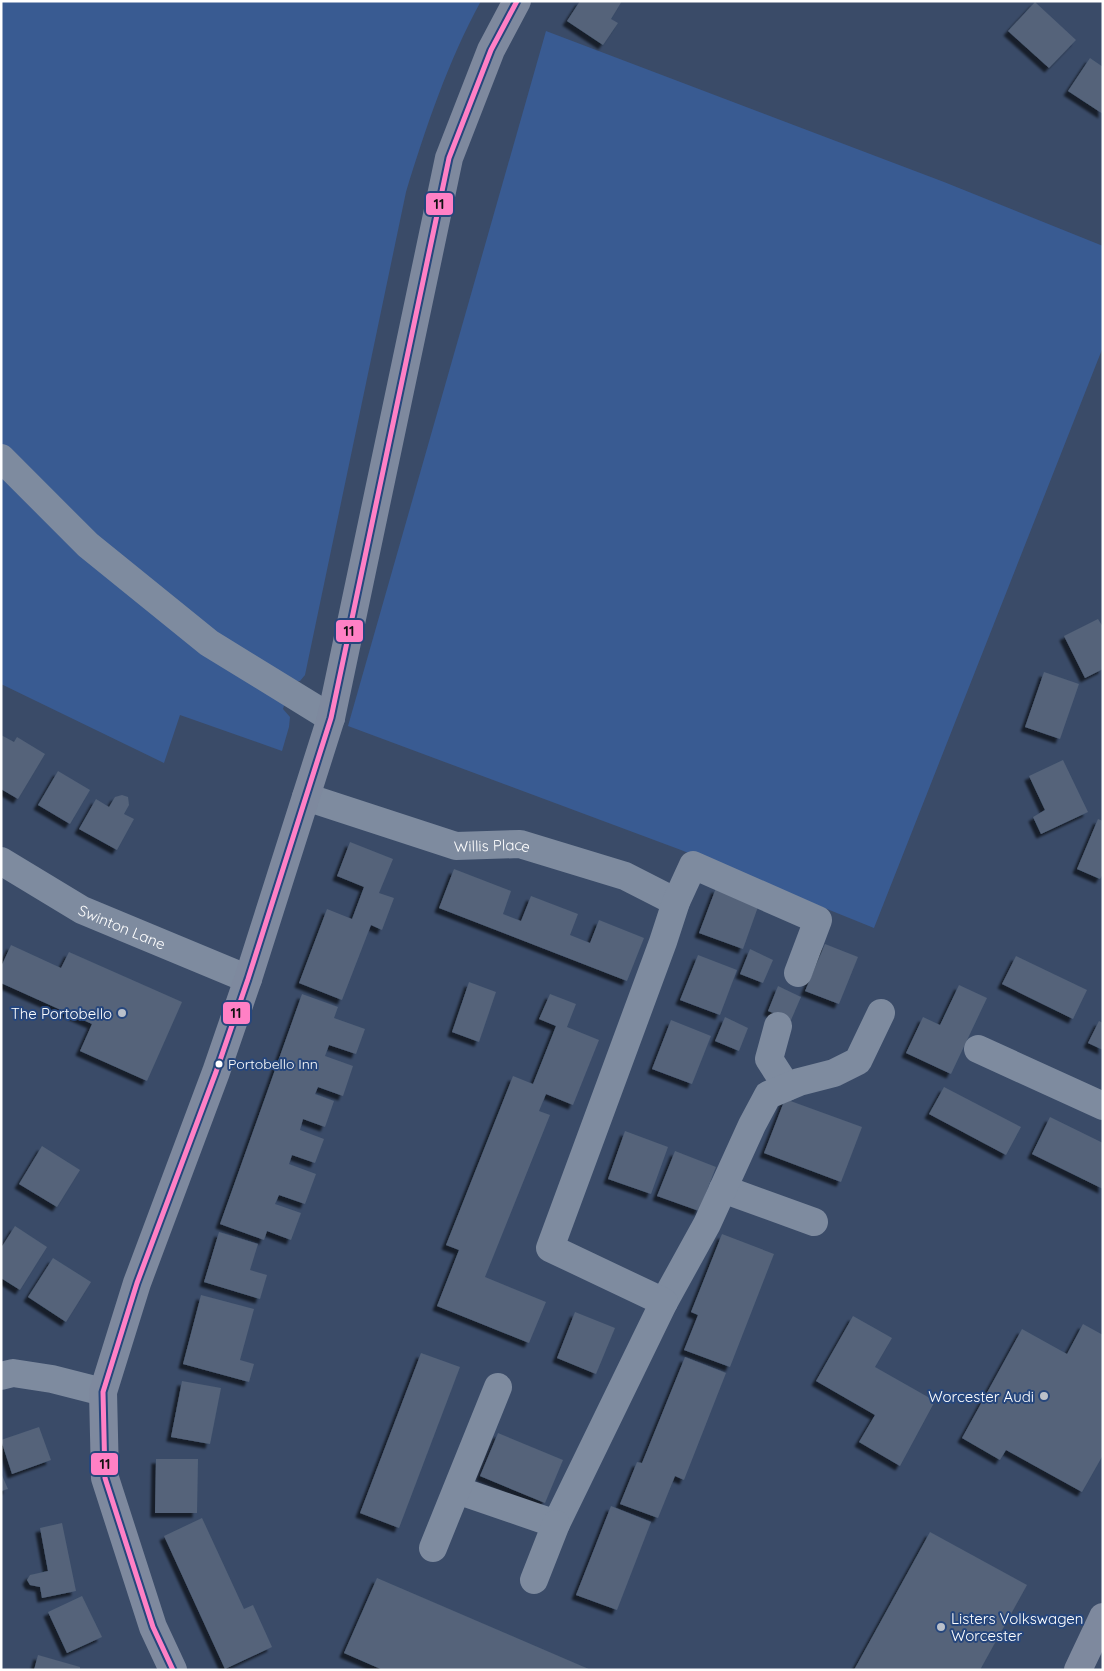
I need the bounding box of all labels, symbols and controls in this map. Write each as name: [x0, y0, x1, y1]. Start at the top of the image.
line badge: 11: [425, 192, 454, 216]
text: 11: [434, 195, 444, 213]
line badge: 11: [335, 619, 364, 643]
text: 11: [344, 622, 354, 640]
street label: Willis Place: [454, 834, 533, 856]
street label: Swinton Lane: [76, 900, 168, 953]
line badge: 11: [222, 1001, 251, 1025]
place label: The Portobello: [11, 1004, 112, 1023]
text: 11: [231, 1004, 241, 1022]
marker: The Portobello: [116, 1007, 128, 1019]
place label: Portobello Inn: [228, 1055, 318, 1073]
marker: Portobello Inn: [214, 1059, 224, 1069]
place label: Worcester Audi: [928, 1387, 1034, 1406]
marker: Worcester Audi: [1038, 1390, 1050, 1402]
line badge: 11: [90, 1452, 119, 1476]
text: 11: [100, 1455, 110, 1473]
place label: Listers Volkswagen Worcester: [951, 1609, 1083, 1645]
marker: Listers Volkswagen Worcester: [935, 1621, 947, 1633]

